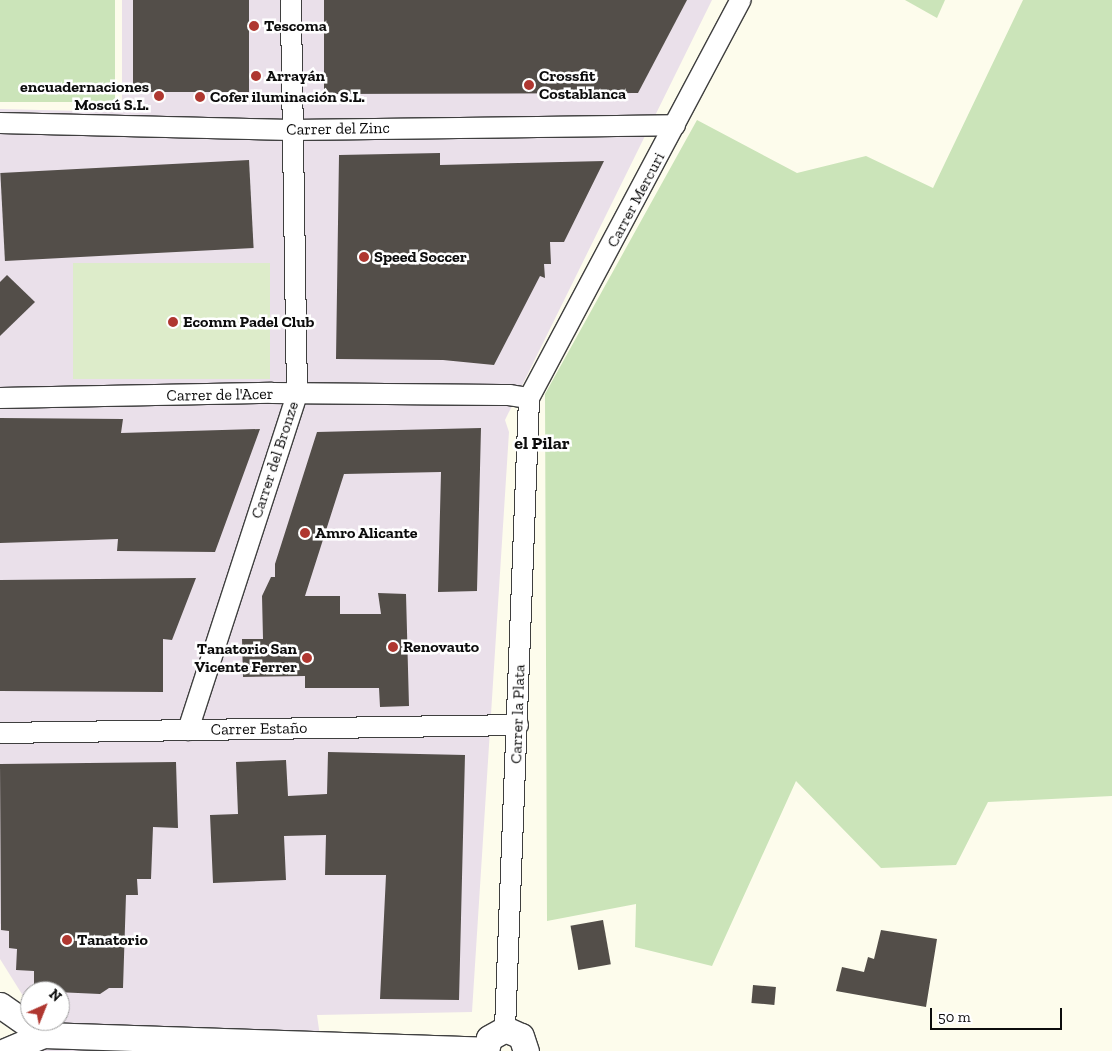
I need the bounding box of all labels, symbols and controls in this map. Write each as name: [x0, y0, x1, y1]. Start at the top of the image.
place label: Tescoma: [264, 16, 327, 36]
marker: Tescoma: [248, 20, 260, 32]
place label: Arrayán: [266, 66, 325, 86]
place label: Crossfit Costablanca: [539, 66, 626, 104]
marker: Arrayán: [250, 70, 262, 82]
place label: encuadernaciones Moscú S.L.: [20, 77, 149, 115]
marker: Crossfit Costablanca: [523, 79, 535, 91]
place label: Cofer iluminación S.L.: [210, 87, 365, 107]
marker: encuadernaciones Moscú S.L.: [153, 90, 165, 102]
marker: Cofer iluminación S.L.: [194, 91, 206, 103]
street label: Carrer del Zinc: [286, 118, 390, 140]
street label: Carrer Mercuri: [603, 149, 669, 251]
place label: Speed Soccer: [374, 247, 467, 267]
marker: Speed Soccer: [358, 251, 370, 263]
place label: Ecomm Padel Club: [183, 312, 314, 332]
marker: Ecomm Padel Club: [167, 316, 179, 328]
street label: Carrer de l'Acer: [166, 384, 274, 406]
street label: Carrer del Bronze: [247, 399, 303, 521]
district label: el Pilar: [514, 432, 570, 454]
place label: Amro Alicante: [315, 523, 418, 543]
marker: Amro Alicante: [299, 527, 311, 539]
place label: Renovauto: [403, 637, 479, 657]
place label: Tanatorio San Vicente Ferrer: [194, 639, 297, 677]
marker: Renovauto: [387, 641, 399, 653]
marker: Tanatorio San Vicente Ferrer: [301, 652, 313, 664]
street label: Carrer la Plata: [507, 664, 529, 764]
street label: Carrer Estaño: [210, 719, 308, 739]
place label: Tanatorio: [77, 930, 148, 950]
marker: Tanatorio: [61, 934, 73, 946]
north arrow: [20, 981, 70, 1031]
text: N: [45, 986, 65, 1005]
scale bar: [932, 998, 1064, 1030]
text: 50 m: [938, 1008, 971, 1026]

